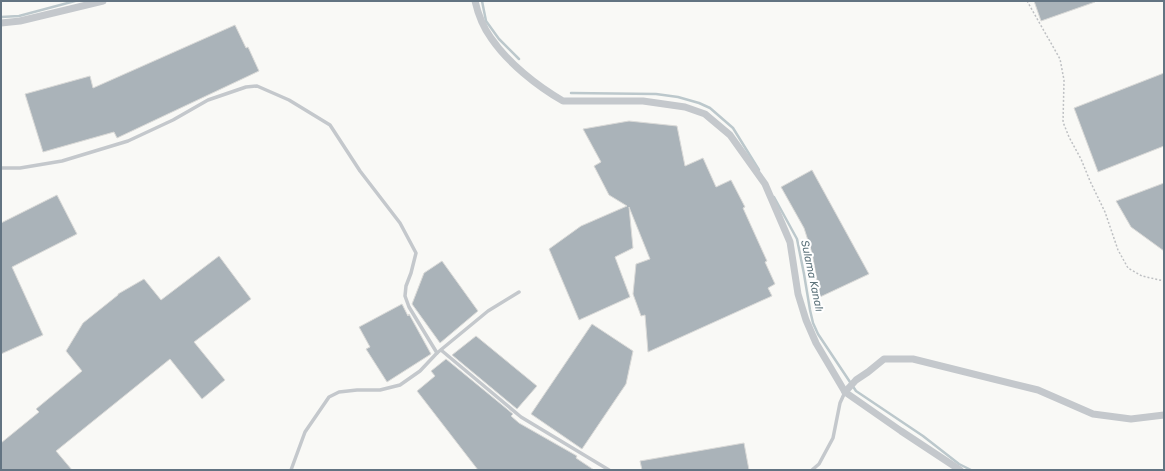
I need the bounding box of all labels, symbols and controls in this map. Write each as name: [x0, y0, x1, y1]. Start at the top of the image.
water label: Sulama Kanalı: [798, 239, 826, 313]

